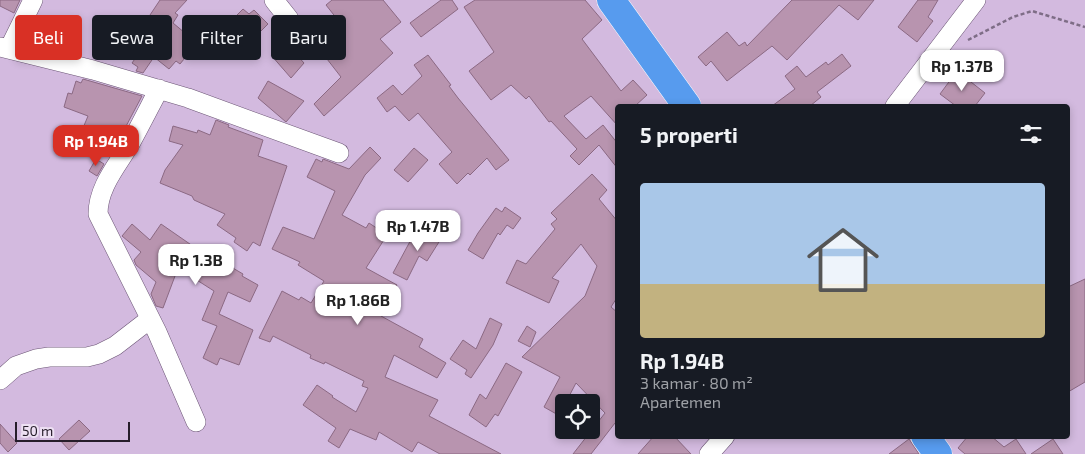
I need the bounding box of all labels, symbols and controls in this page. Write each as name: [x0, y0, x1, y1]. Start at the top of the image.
chip: Beli: [15, 15, 82, 60]
chip: Sewa: [92, 15, 172, 60]
chip: Filter: [182, 15, 261, 60]
chip: Baru: [271, 15, 346, 60]
pin: Rp 1.37B: [910, 49, 1014, 92]
text: Rp 1.37B: [931, 56, 993, 75]
icon: filters: [1017, 120, 1045, 148]
text: 5 properti: [640, 122, 738, 147]
pin: Rp 1.94B: [44, 124, 148, 167]
text: Rp 1.94B: [64, 131, 128, 150]
pin: Rp 1.47B: [366, 210, 470, 252]
icon: home: [798, 215, 888, 305]
text: Rp 1.47B: [386, 216, 450, 235]
pin: Rp 1.3B: [150, 244, 242, 286]
text: Rp 1.3B: [169, 250, 223, 269]
pin: Rp 1.86B: [306, 284, 410, 326]
text: Rp 1.86B: [326, 290, 390, 309]
text: Rp 1.94B: [640, 348, 724, 373]
text: 3 kamar · 80 m²: [640, 373, 753, 392]
text: Apartemen: [640, 392, 721, 411]
map controls: [555, 394, 600, 439]
button: locate: [555, 394, 600, 439]
scale bar: [15, 419, 130, 442]
text: 50 m: [22, 422, 53, 439]

